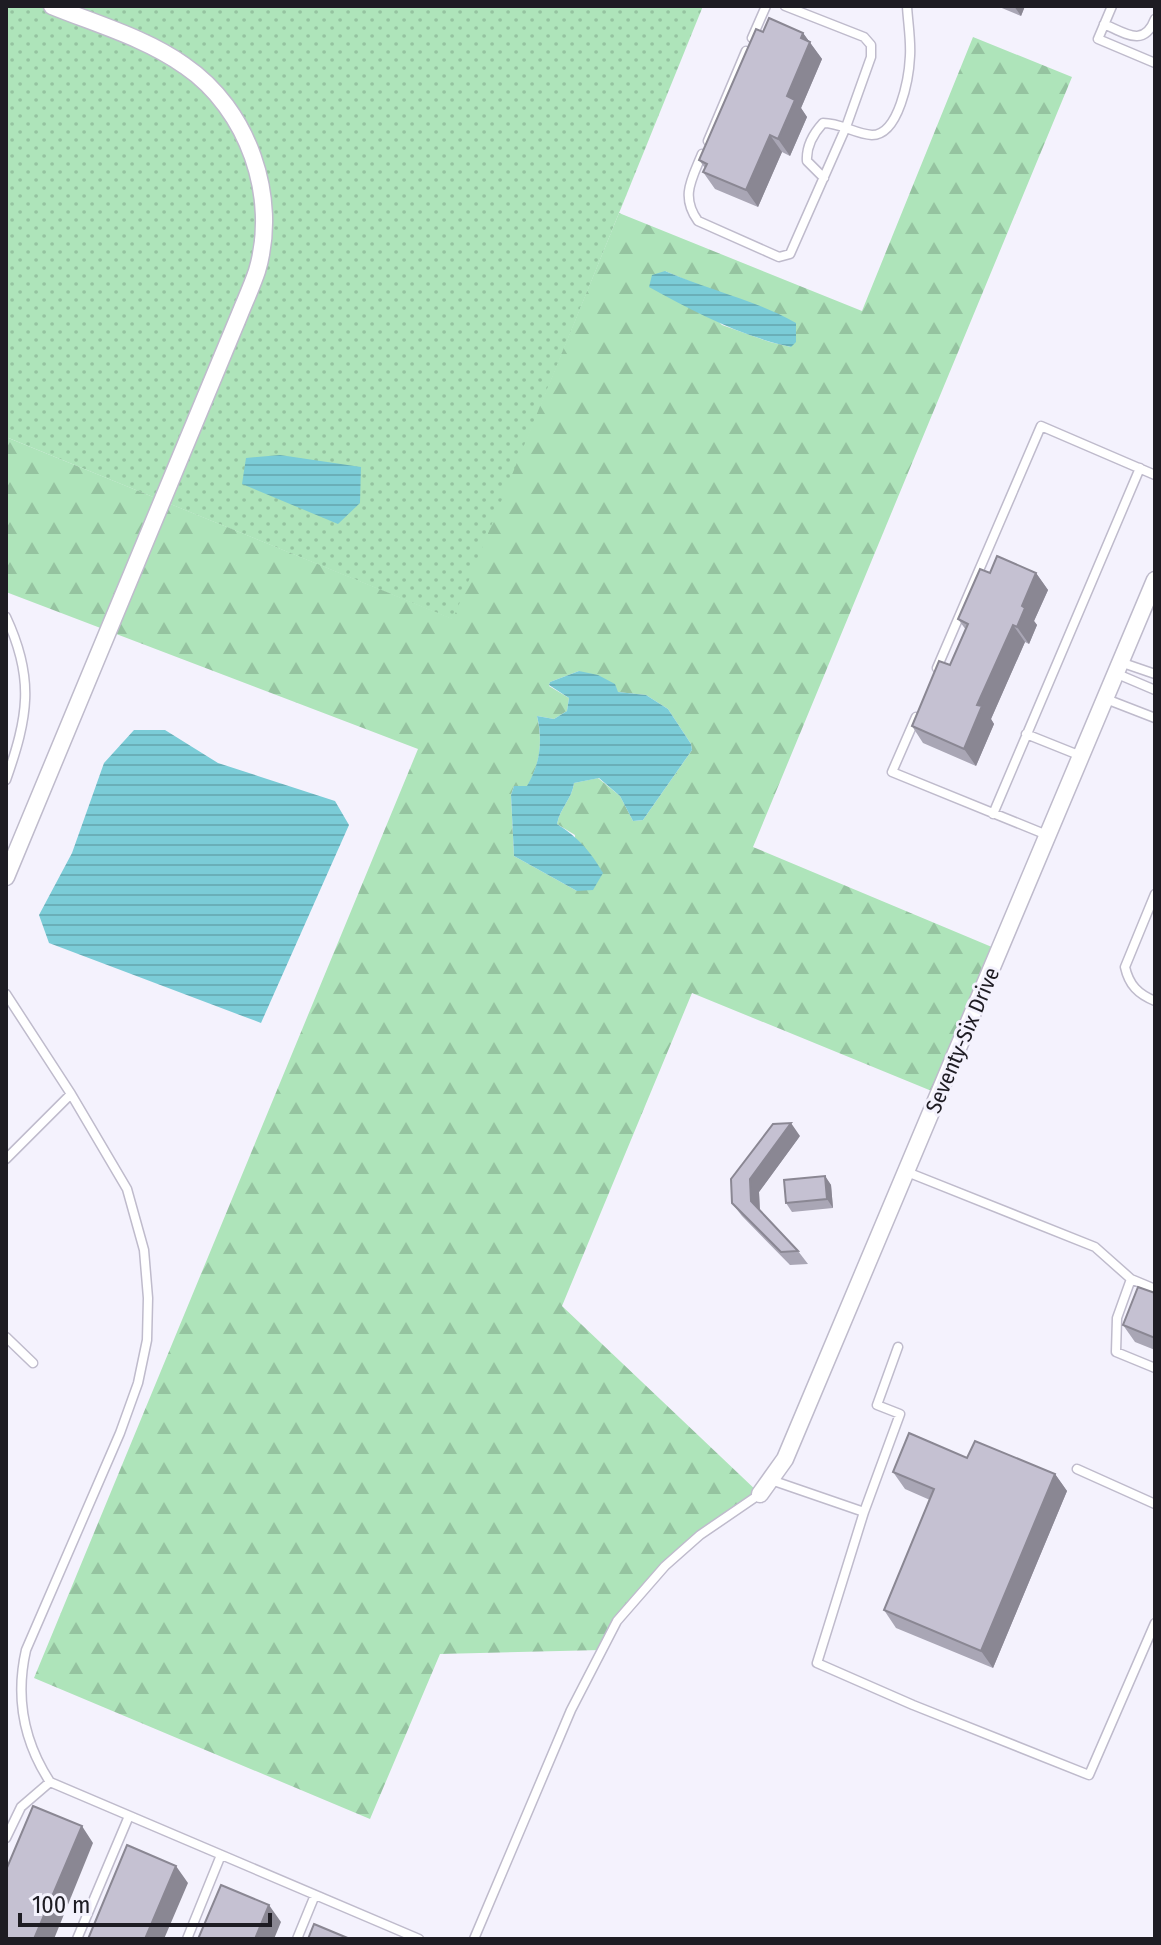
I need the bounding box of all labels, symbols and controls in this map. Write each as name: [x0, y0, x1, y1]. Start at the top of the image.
street label: Seventy-Six Drive: [920, 963, 1005, 1117]
scale bar: [20, 1877, 270, 1927]
text: 100 m: [32, 1891, 90, 1919]

